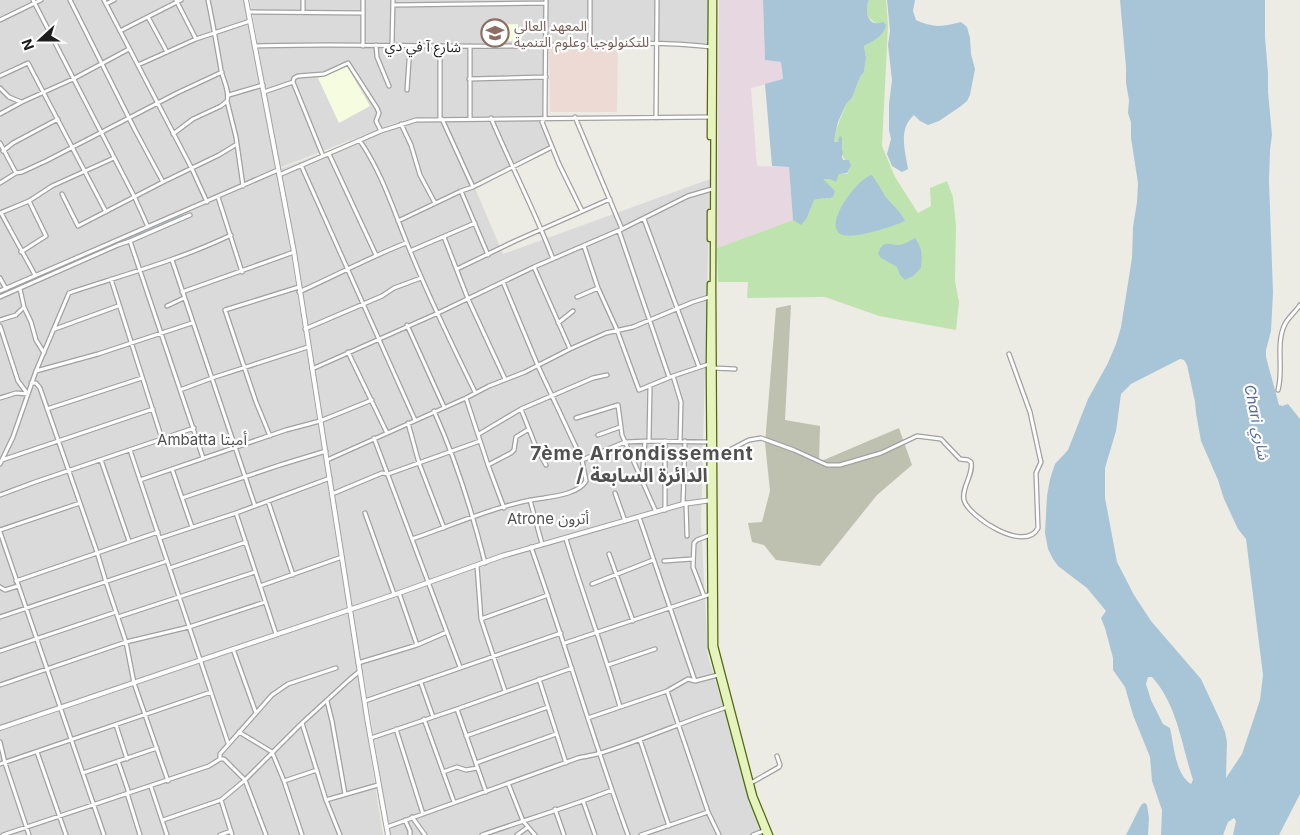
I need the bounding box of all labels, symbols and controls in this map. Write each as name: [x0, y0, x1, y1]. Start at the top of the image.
north arrow: [15, 15, 65, 65]
place label: المعهد العالي للتكنولوجيا وعلوم التنمية: [514, 17, 649, 53]
school or university icon: المعهد العالي للتكنولوجيا وعلوم التنمية: [480, 18, 510, 48]
text: N: [18, 37, 37, 53]
street label: شارع آ في دي: [385, 37, 461, 58]
water label: Chari شاري: [1238, 383, 1274, 462]
district label: Ambatta أمبتا: [157, 430, 247, 449]
district label: 7ème Arrondissement / الدائرة السابعة: [530, 442, 754, 487]
district label: Atrone أترون: [507, 509, 589, 528]

